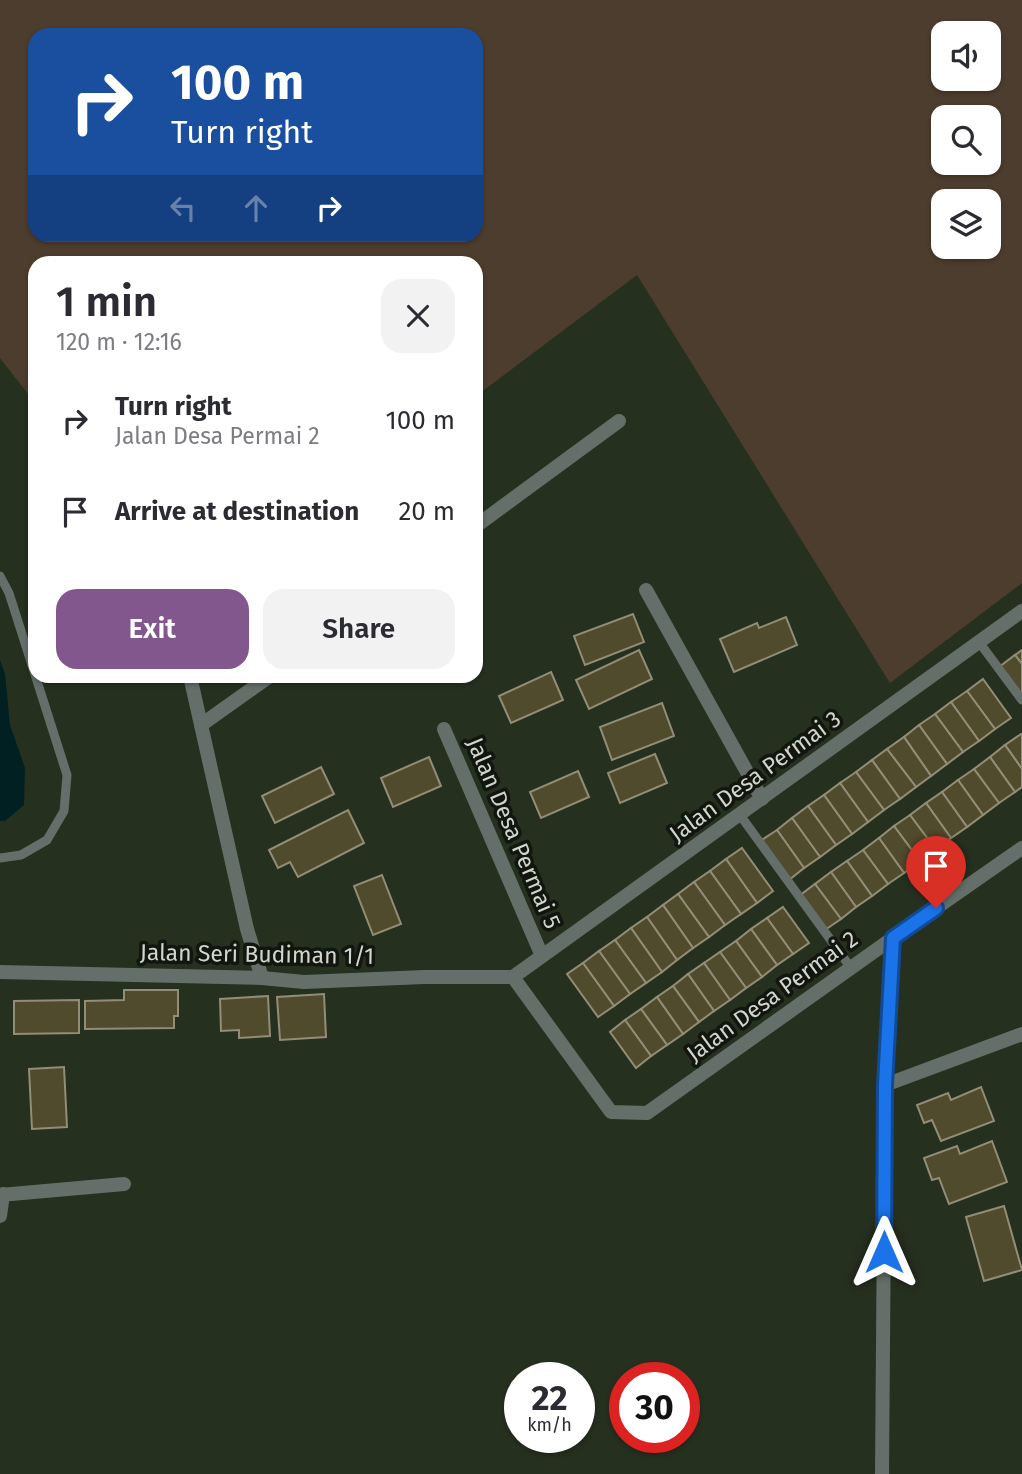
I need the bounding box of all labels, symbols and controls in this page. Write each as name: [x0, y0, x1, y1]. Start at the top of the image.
map controls: [931, 21, 1001, 259]
button: sound: [931, 21, 1001, 91]
text: 100 m: [171, 53, 304, 112]
icon: right: [56, 56, 147, 147]
button: search: [931, 105, 1001, 175]
text: Turn right: [171, 113, 313, 151]
icon: left: [164, 189, 202, 227]
icon: ahead: [237, 189, 275, 227]
icon: right: [310, 189, 348, 227]
button: layers: [931, 189, 1001, 259]
text: 1 min: [56, 277, 157, 327]
button: close: [381, 279, 455, 353]
text: 120 m · 12:16: [56, 328, 182, 356]
text: Turn right: [115, 391, 232, 422]
icon: right: [56, 402, 94, 440]
text: 100 m: [386, 405, 455, 436]
text: Jalan Desa Permai 2: [115, 422, 320, 450]
icon: arrive: [56, 493, 94, 531]
text: Arrive at destination: [115, 496, 359, 527]
text: 20 m: [398, 496, 455, 527]
button: Exit: [56, 589, 249, 669]
button: Share: [263, 589, 455, 669]
street label: Jalan Desa Permai 3: [664, 704, 846, 848]
street label: Jalan Desa Permai 5: [461, 733, 567, 933]
pin: [906, 836, 966, 908]
icon: arrive: [917, 847, 955, 885]
street label: Jalan Desa Permai 2: [681, 924, 863, 1068]
street label: Jalan Seri Budiman 1/1: [140, 938, 374, 970]
position arrow: [847, 1215, 921, 1289]
speed limit sign: 30: [609, 1362, 700, 1453]
text: 22: [531, 1377, 568, 1419]
text: km/h: [527, 1414, 572, 1436]

